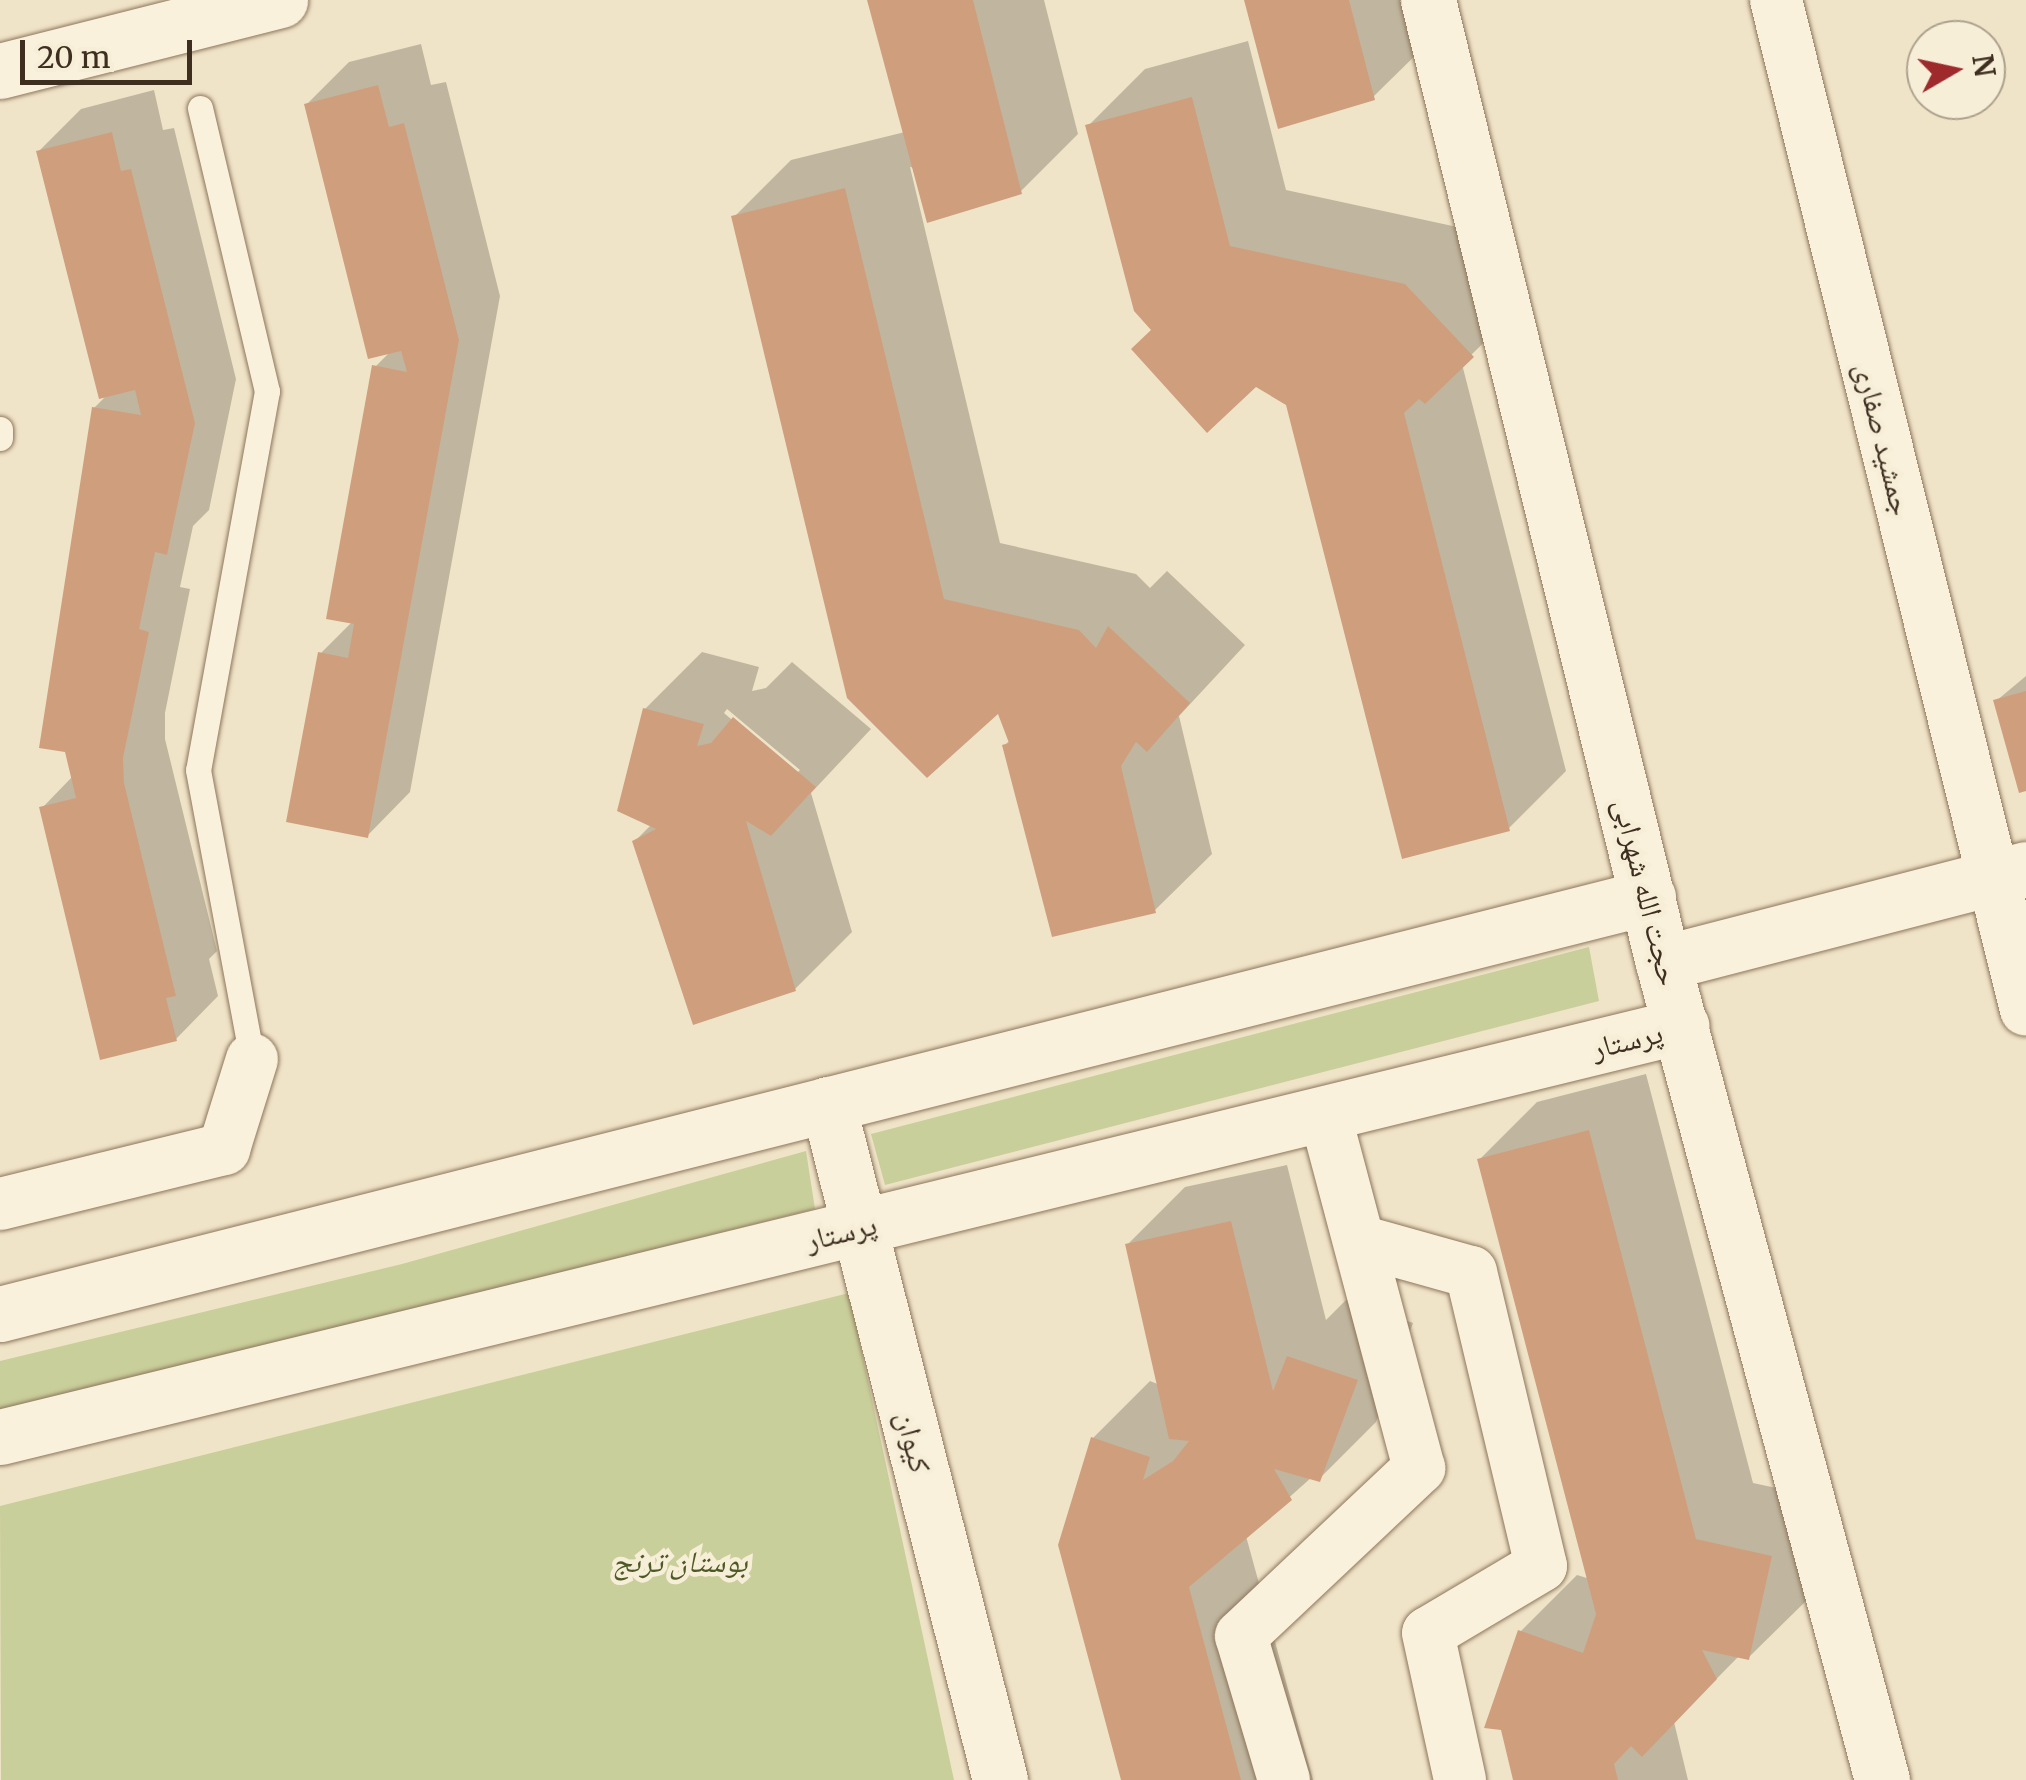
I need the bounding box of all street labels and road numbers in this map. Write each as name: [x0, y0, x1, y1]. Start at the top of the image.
street label: جمشید صفاری: [1848, 359, 1920, 519]
street label: حجت الله شهرابی: [1606, 795, 1688, 989]
street label: پرستار: [1588, 1014, 1666, 1066]
street label: پرستار: [802, 1206, 880, 1258]
street label: کیوان: [889, 1408, 939, 1476]

